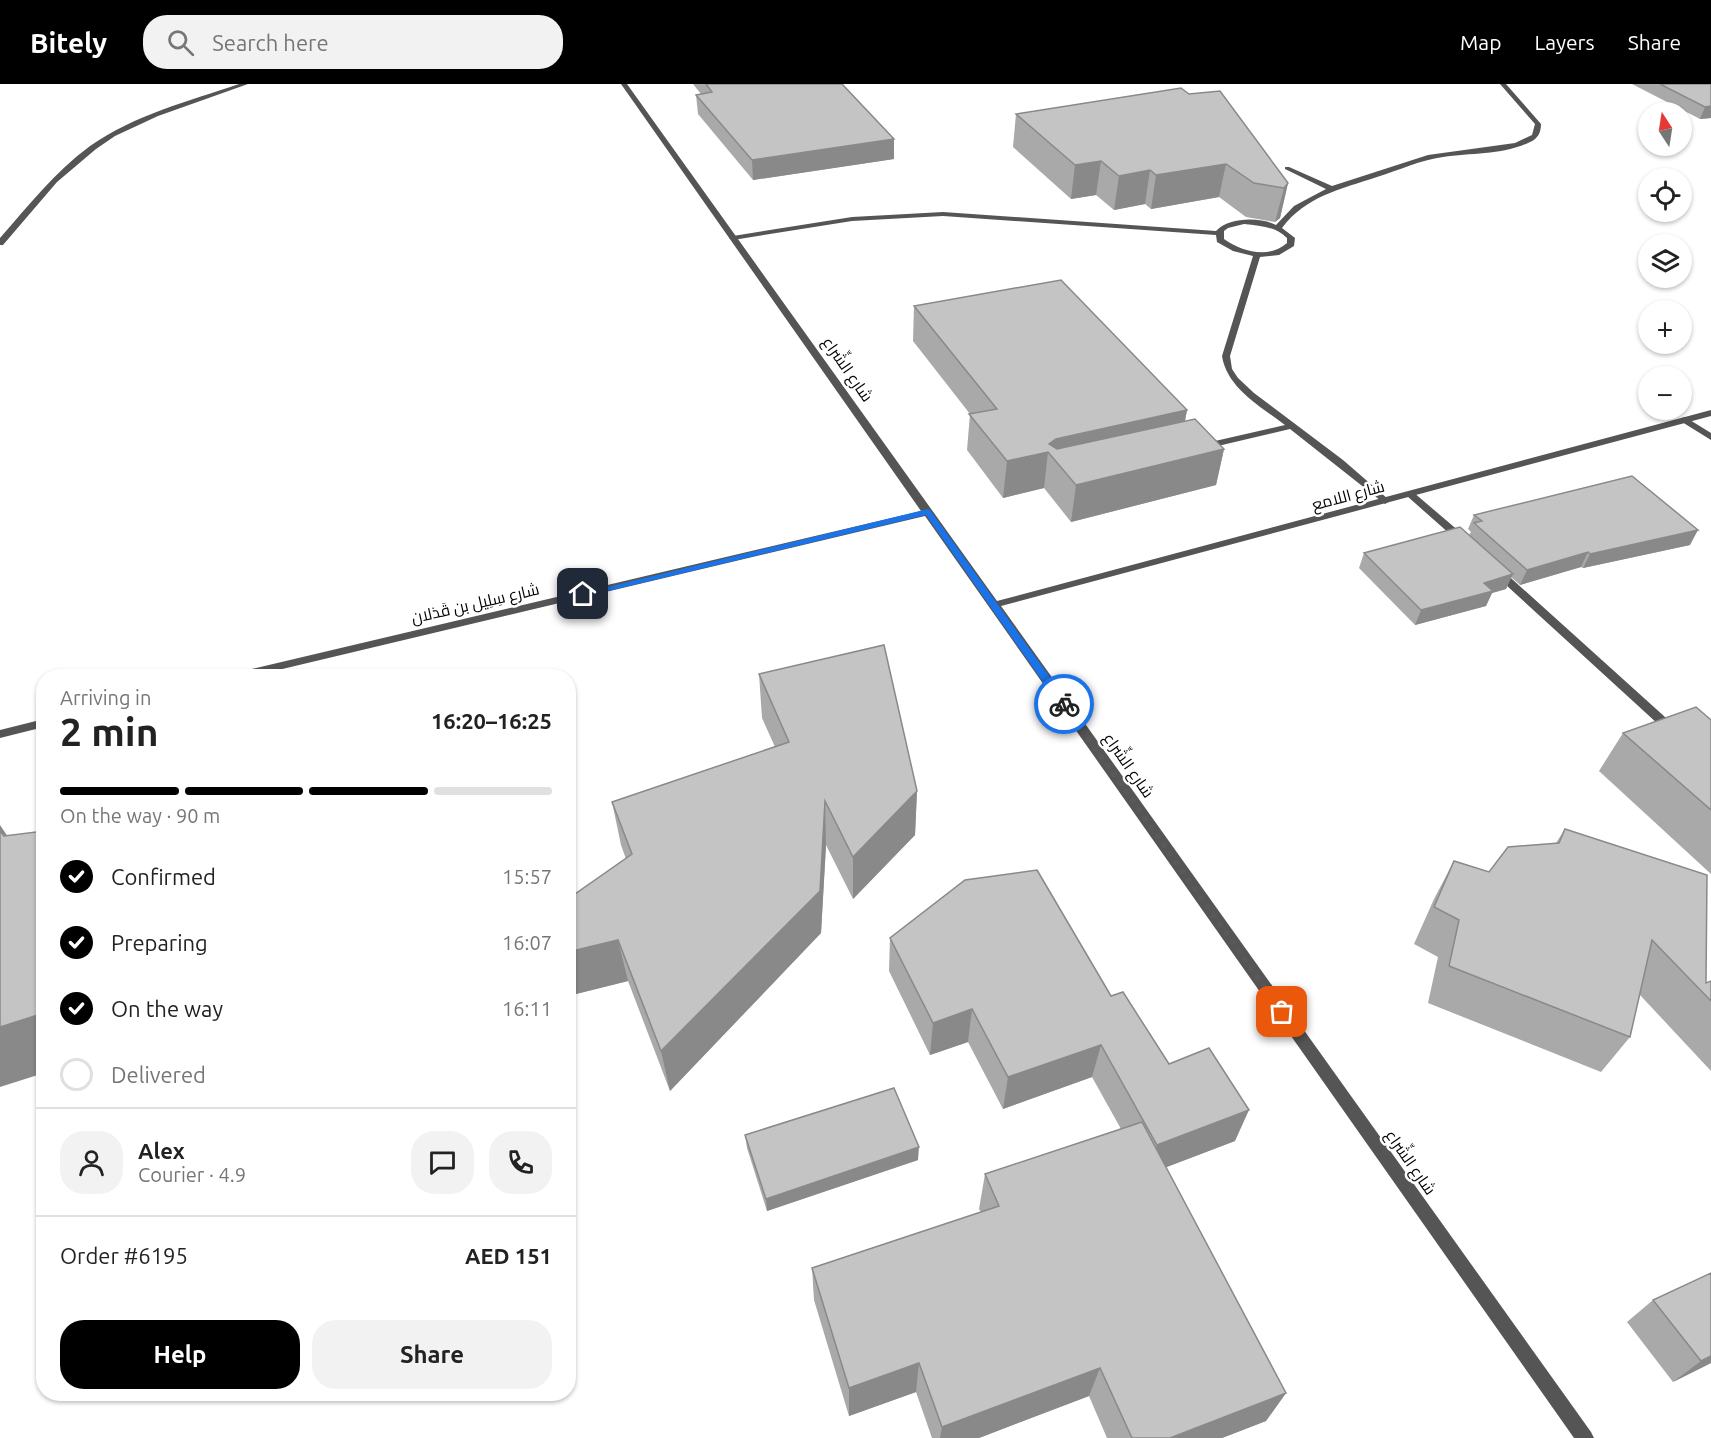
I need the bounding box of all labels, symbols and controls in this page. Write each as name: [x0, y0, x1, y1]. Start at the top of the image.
search box: [143, 15, 563, 69]
icon: search: [164, 26, 197, 59]
text: Bitely: [30, 27, 107, 58]
text: Search here: [212, 30, 329, 55]
text: Map: [1460, 30, 1501, 54]
text: Layers: [1534, 30, 1595, 54]
text: Share: [1628, 30, 1681, 54]
north arrow: [1638, 102, 1692, 156]
map controls: [1638, 102, 1692, 420]
button: locate: [1638, 168, 1692, 222]
button: layers: [1638, 234, 1692, 288]
button: +: [1638, 300, 1692, 354]
street label: شارع الشِّراع: [817, 331, 880, 407]
button: −: [1638, 366, 1692, 420]
street label: شارع اللامع: [1310, 477, 1387, 516]
pin: [557, 568, 608, 619]
icon: home: [566, 577, 599, 610]
street label: شارع سِلِيل بن قَذلان: [409, 580, 541, 629]
courier: [1034, 674, 1094, 734]
text: Arriving in: [60, 686, 151, 709]
icon: bike: [1048, 688, 1081, 721]
text: 16:20–16:25: [431, 708, 552, 733]
text: 2 min: [60, 710, 159, 753]
street label: شارع الشِّراع: [1098, 727, 1161, 803]
text: On the way · 90 m: [60, 804, 220, 827]
icon: check: [60, 860, 93, 893]
text: Confirmed: [111, 864, 216, 889]
text: 15:57: [502, 865, 552, 888]
icon: check: [60, 926, 93, 959]
text: Preparing: [111, 930, 208, 955]
text: 16:07: [502, 931, 552, 954]
pin: [1256, 986, 1307, 1037]
icon: check: [60, 992, 93, 1025]
icon: bag: [1265, 995, 1298, 1028]
text: On the way: [111, 996, 223, 1021]
text: 16:11: [502, 997, 552, 1020]
text: Delivered: [111, 1062, 206, 1087]
street label: شارع الشِّراع: [1380, 1124, 1443, 1200]
button: person: [60, 1131, 123, 1194]
button: chat: [411, 1131, 474, 1194]
button: phone: [489, 1131, 552, 1194]
text: Alex: [138, 1138, 185, 1163]
text: Courier · 4.9: [138, 1163, 246, 1186]
text: Order #6195: [60, 1243, 188, 1268]
text: AED 151: [465, 1243, 552, 1268]
button: Help: [60, 1320, 300, 1389]
button: Share: [312, 1320, 552, 1389]

